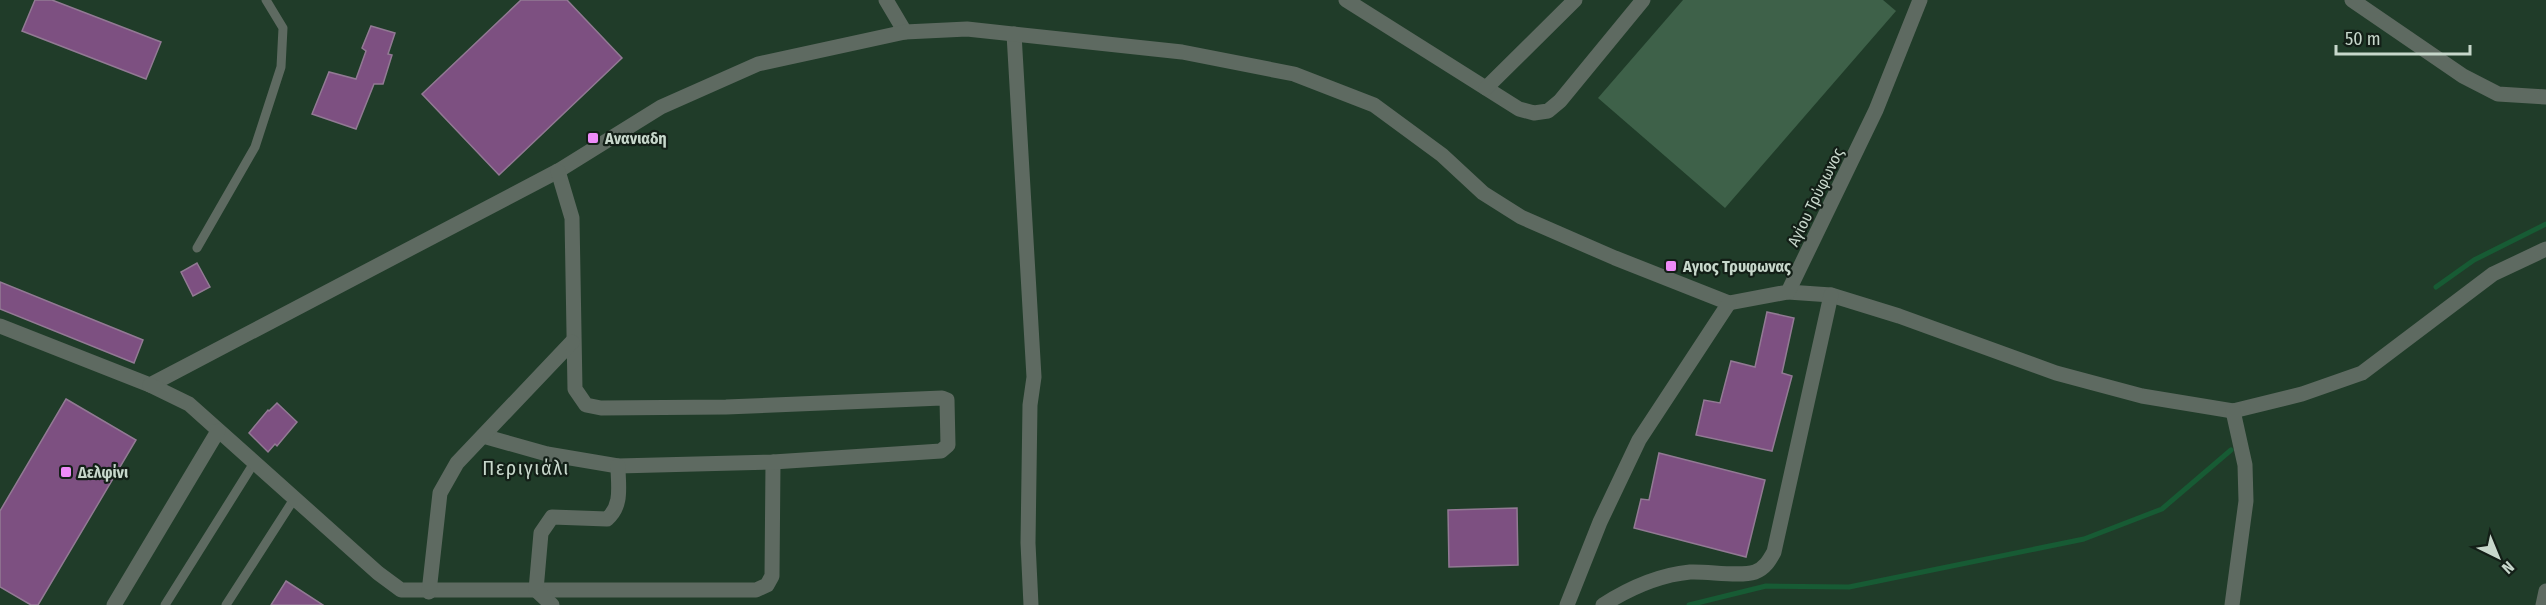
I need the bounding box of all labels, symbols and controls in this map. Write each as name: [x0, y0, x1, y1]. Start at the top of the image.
scale bar: [2336, 18, 2470, 56]
text: 50 m: [2345, 28, 2381, 50]
place label: Ανανιαδη: [604, 129, 667, 148]
marker: Ανανιαδη: [586, 131, 600, 145]
street label: Αγίου Τρύφωνος: [1783, 145, 1848, 250]
place label: Αγιος Τρυφωνας: [1682, 257, 1791, 276]
marker: Αγιος Τρυφωνας: [1664, 259, 1678, 273]
district label: Περιγιάλι: [482, 456, 570, 480]
place label: Δελφίνι: [77, 463, 128, 482]
marker: Δελφίνι: [59, 465, 73, 479]
north arrow: [2468, 527, 2528, 587]
text: N: [2498, 557, 2518, 578]

